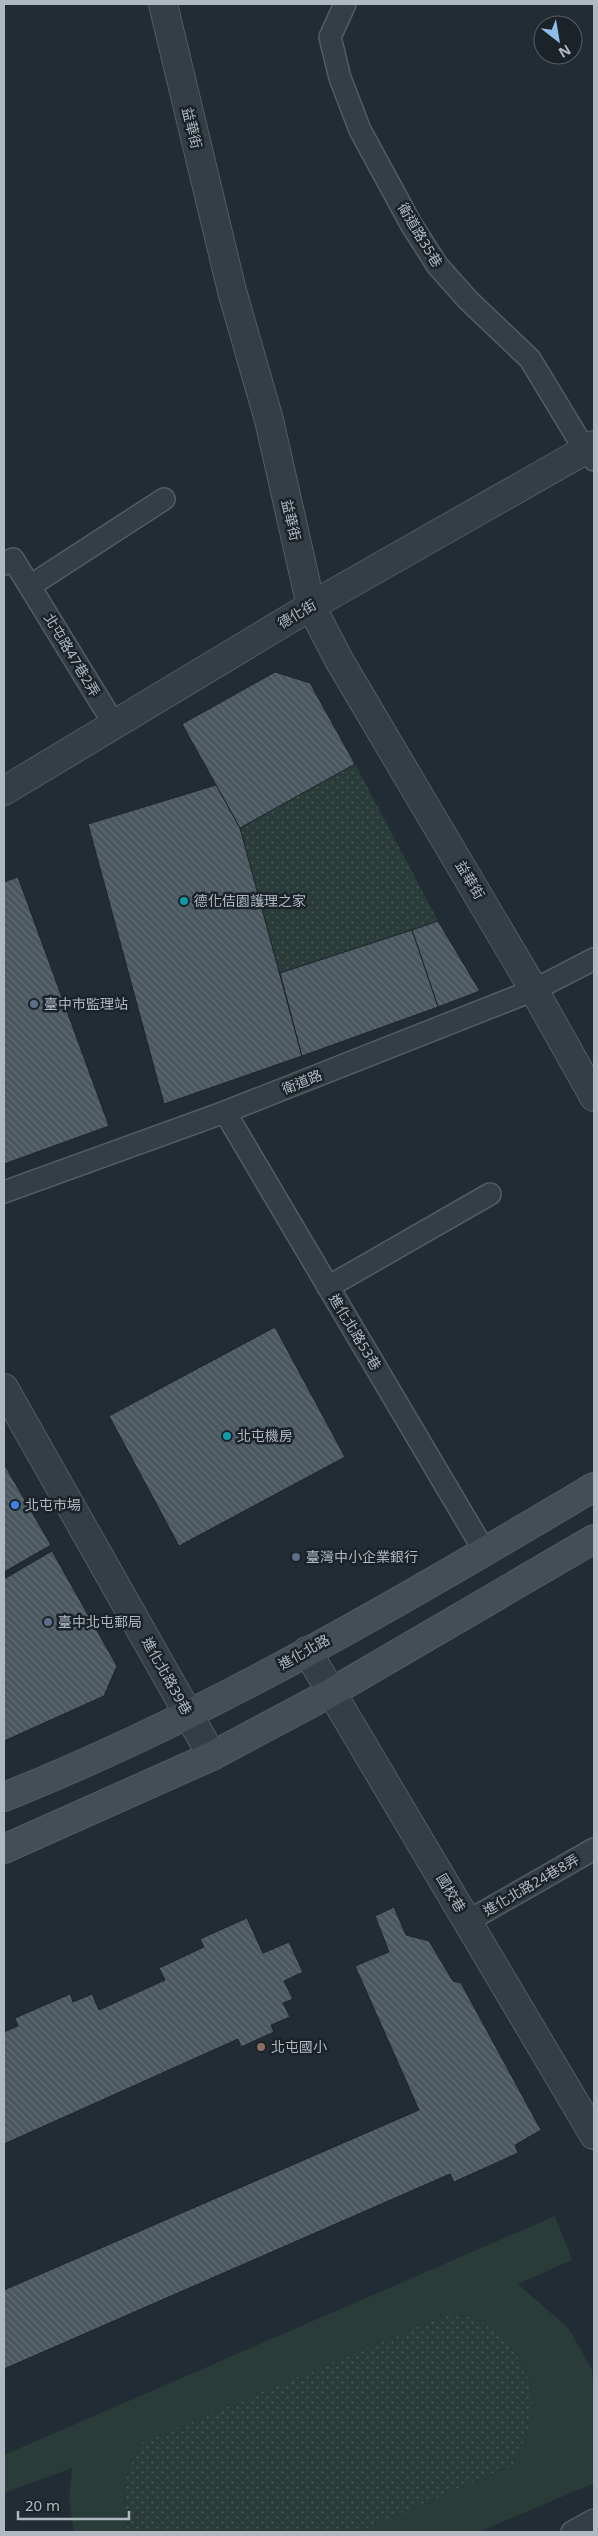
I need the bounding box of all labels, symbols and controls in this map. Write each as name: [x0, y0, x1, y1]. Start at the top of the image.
north arrow: [533, 15, 583, 65]
text: N: [555, 40, 575, 63]
street label: 益華街: [178, 105, 207, 151]
street label: 衛道路35巷: [394, 199, 447, 271]
street label: 益華街: [278, 497, 305, 542]
street label: 德化街: [274, 595, 320, 633]
street label: 北屯路47巷2弄: [40, 610, 105, 700]
street label: 益華街: [451, 857, 489, 903]
place label: 德化佶園護理之家: [194, 891, 306, 910]
marker: 德化佶園護理之家: [178, 895, 190, 907]
place label: 臺中市監理站: [44, 994, 128, 1013]
marker: 臺中市監理站: [28, 998, 40, 1010]
street label: 衛道路: [279, 1065, 325, 1098]
street label: 進化北路53巷: [325, 1290, 386, 1374]
place label: 北屯機房: [237, 1426, 293, 1445]
marker: 北屯機房: [221, 1430, 233, 1442]
place label: 北屯市場: [25, 1495, 81, 1514]
marker: 北屯市場: [9, 1499, 21, 1511]
place label: 臺灣中小企業銀行: [306, 1547, 418, 1566]
marker: 臺灣中小企業銀行: [290, 1551, 302, 1563]
place label: 臺中北屯郵局: [58, 1612, 142, 1631]
marker: 臺中北屯郵局: [42, 1616, 54, 1628]
street label: 進化北路: [275, 1630, 333, 1673]
street label: 進化北路39巷: [138, 1634, 197, 1718]
street label: 進化北路24巷8弄: [479, 1849, 582, 1920]
street label: 國校巷: [432, 1870, 470, 1916]
place label: 北屯國小: [271, 2037, 327, 2056]
marker: 北屯國小: [255, 2041, 267, 2053]
scale bar: [18, 2488, 129, 2520]
text: 20 m: [25, 2495, 60, 2515]

